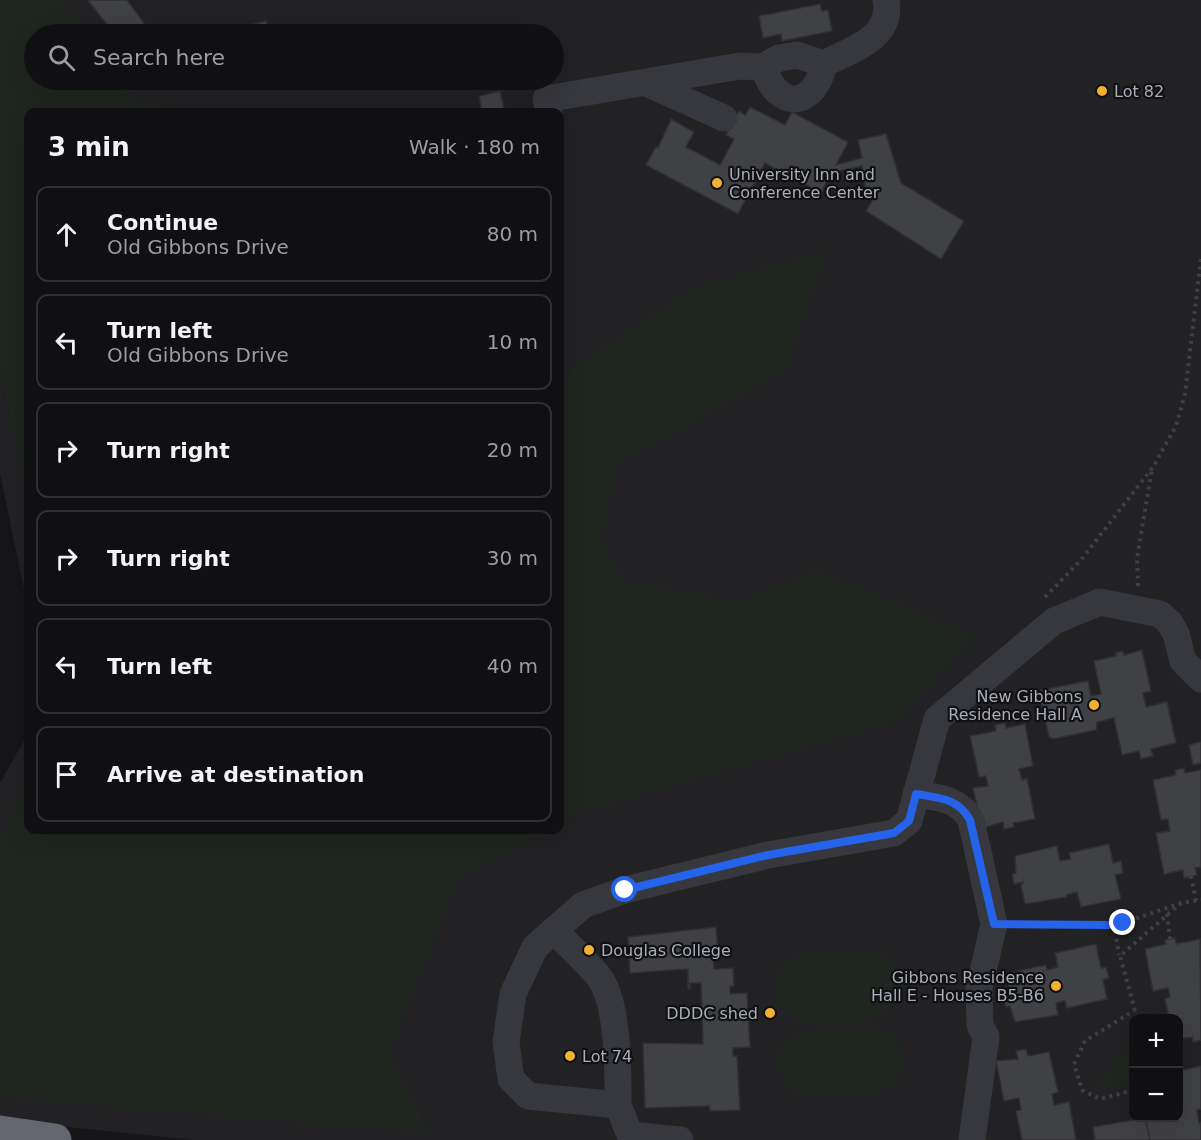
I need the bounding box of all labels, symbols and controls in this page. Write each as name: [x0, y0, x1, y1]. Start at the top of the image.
search box: [24, 24, 564, 90]
icon: search: [45, 41, 78, 74]
text: Search here: [93, 45, 225, 70]
place label: Lot 82: [1114, 82, 1164, 101]
marker: Lot 82: [1095, 84, 1109, 98]
text: 3 min: [48, 132, 130, 162]
text: Walk · 180 m: [409, 135, 540, 159]
place label: University Inn and Conference Center: [729, 165, 880, 202]
marker: University Inn and Conference Center: [710, 176, 724, 190]
text: Continue: [107, 210, 218, 235]
icon: ahead: [50, 218, 83, 251]
text: 80 m: [487, 222, 538, 246]
text: Old Gibbons Drive: [107, 235, 289, 259]
text: Turn left: [107, 318, 212, 343]
icon: left: [50, 326, 83, 359]
text: 10 m: [487, 330, 538, 354]
text: Old Gibbons Drive: [107, 343, 289, 367]
icon: right: [50, 434, 83, 467]
text: Turn right: [107, 438, 230, 463]
text: 20 m: [487, 438, 538, 462]
icon: right: [50, 542, 83, 575]
text: Turn right: [107, 546, 230, 571]
text: 30 m: [487, 546, 538, 570]
icon: left: [50, 650, 83, 683]
text: Turn left: [107, 654, 212, 679]
text: 40 m: [487, 654, 538, 678]
place label: New Gibbons Residence Hall A: [948, 687, 1082, 724]
marker: New Gibbons Residence Hall A: [1087, 698, 1101, 712]
icon: arrive: [50, 758, 83, 791]
text: Arrive at destination: [107, 762, 364, 787]
route start: [611, 876, 637, 902]
route end: [1109, 909, 1135, 935]
place label: Douglas College: [601, 941, 731, 960]
marker: Douglas College: [582, 943, 596, 957]
place label: Gibbons Residence Hall E - Houses B5-B6: [871, 968, 1044, 1005]
marker: Gibbons Residence Hall E - Houses B5-B6: [1049, 979, 1063, 993]
place label: DDDC shed: [666, 1004, 758, 1023]
marker: DDDC shed: [763, 1006, 777, 1020]
map controls: [1129, 1014, 1183, 1122]
button: +: [1129, 1014, 1183, 1068]
place label: Lot 74: [582, 1047, 632, 1066]
marker: Lot 74: [563, 1049, 577, 1063]
button: −: [1129, 1068, 1183, 1122]

